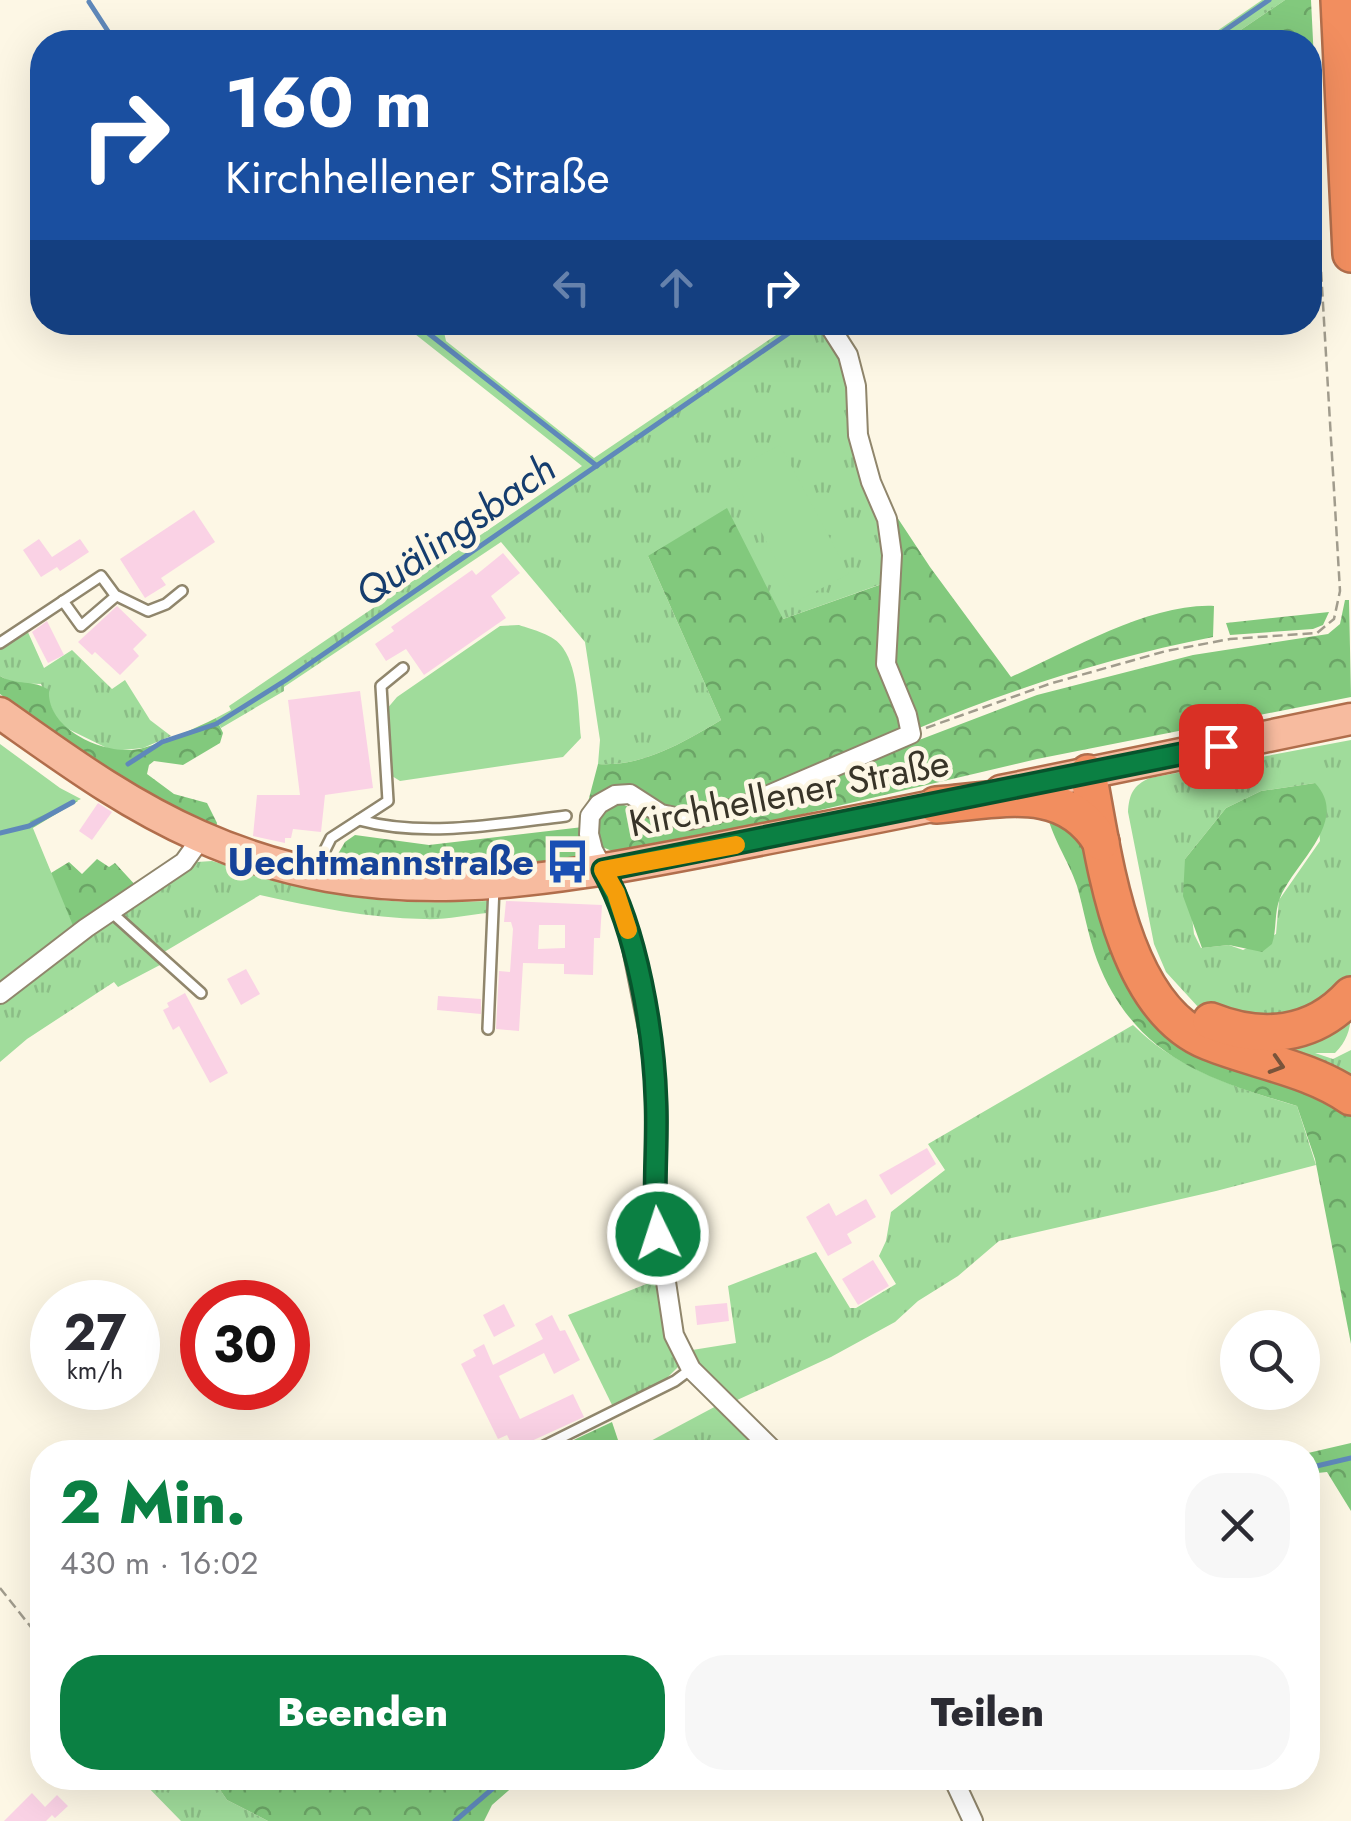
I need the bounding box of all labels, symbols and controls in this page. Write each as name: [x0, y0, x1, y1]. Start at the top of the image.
text: 160 m: [225, 52, 432, 153]
icon: right: [60, 70, 190, 200]
text: Kirchhellener Straße: [225, 145, 610, 210]
icon: left: [544, 260, 599, 315]
icon: ahead: [649, 260, 704, 315]
icon: right: [754, 260, 809, 315]
water label: Quälingsbach: [343, 439, 567, 621]
pin: [1179, 704, 1264, 789]
icon: arrive: [1194, 719, 1249, 774]
street label: Kirchhellener Straße: [624, 735, 954, 850]
place label: Uechtmannstraße: [228, 834, 534, 889]
bus stop icon: Uechtmannstraße: [543, 838, 591, 886]
one-way arrow: [1267, 1053, 1284, 1074]
position arrow: [606, 1182, 710, 1286]
speed limit sign: 30: [180, 1280, 310, 1410]
text: 27: [64, 1296, 126, 1369]
map controls: [1220, 1310, 1320, 1410]
button: search: [1220, 1310, 1320, 1410]
text: km/h: [67, 1352, 123, 1388]
text: 2 Min.: [60, 1459, 246, 1546]
button: close: [1185, 1473, 1290, 1578]
text: 430 m · 16:02: [60, 1540, 259, 1586]
button: Beenden: [60, 1655, 665, 1770]
button: Teilen: [685, 1655, 1290, 1770]

